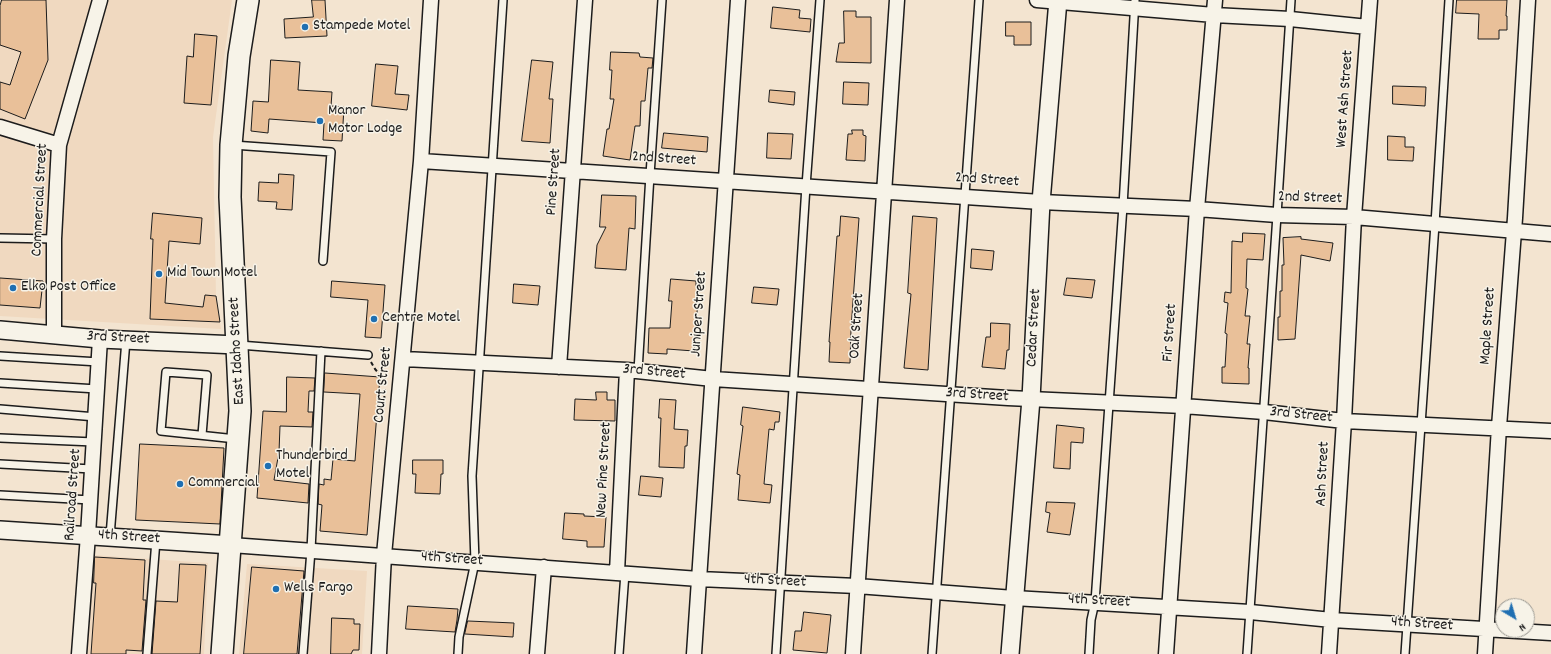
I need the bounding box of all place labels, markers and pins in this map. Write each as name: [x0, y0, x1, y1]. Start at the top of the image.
place label: Stampede Motel: [313, 17, 410, 37]
marker: Stampede Motel: [300, 22, 310, 32]
place label: Manor Motor Lodge: [328, 102, 402, 140]
marker: Manor Motor Lodge: [315, 116, 325, 126]
place label: Mid Town Motel: [167, 264, 257, 284]
marker: Mid Town Motel: [154, 269, 164, 279]
place label: Elko Post Office: [21, 278, 116, 298]
marker: Elko Post Office: [8, 283, 18, 293]
place label: Centre Motel: [382, 309, 460, 329]
marker: Centre Motel: [369, 314, 379, 324]
place label: Thunderbird Motel: [276, 447, 348, 485]
marker: Thunderbird Motel: [263, 461, 273, 471]
place label: Commercial: [188, 474, 259, 494]
marker: Commercial: [175, 479, 185, 489]
place label: Wells Fargo: [284, 579, 353, 599]
marker: Wells Fargo: [271, 584, 281, 594]

